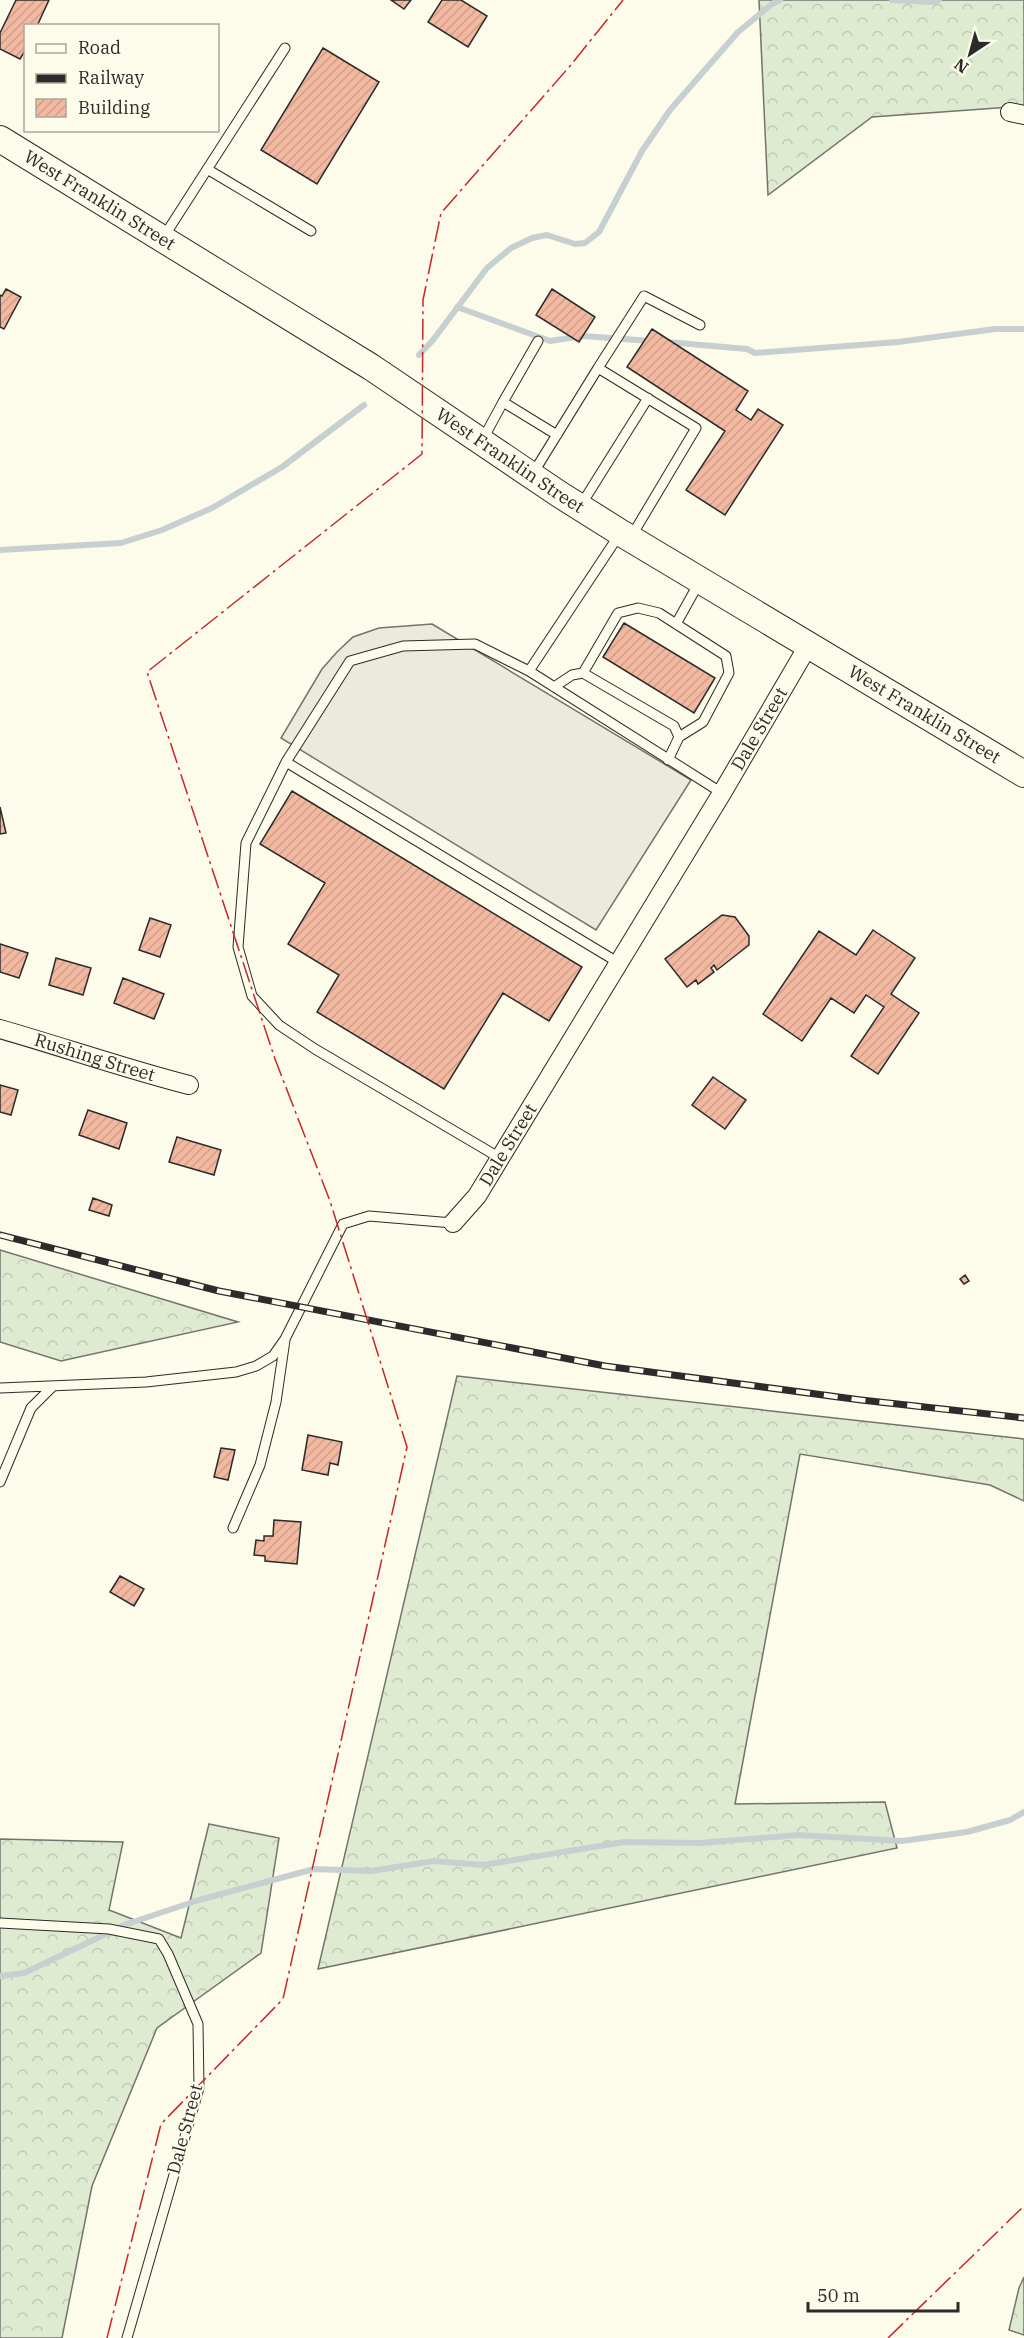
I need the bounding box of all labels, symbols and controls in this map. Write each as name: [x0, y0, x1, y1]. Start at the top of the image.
legend: [24, 24, 219, 132]
north arrow: [940, 24, 1000, 84]
text: Road: [78, 36, 121, 59]
text: N: [950, 54, 972, 78]
text: Railway: [78, 66, 144, 89]
text: Building: [78, 96, 150, 119]
street label: West Franklin Street: [20, 145, 180, 255]
street label: West Franklin Street: [432, 402, 589, 518]
street label: West Franklin Street: [844, 660, 1005, 768]
street label: Dale Street: [726, 683, 792, 774]
street label: Rushing Street: [32, 1028, 158, 1086]
street label: Dale Street: [474, 1099, 542, 1190]
street label: Dale Street: [161, 2081, 208, 2176]
scale bar: [808, 2275, 958, 2313]
text: 50 m: [817, 2284, 860, 2307]

